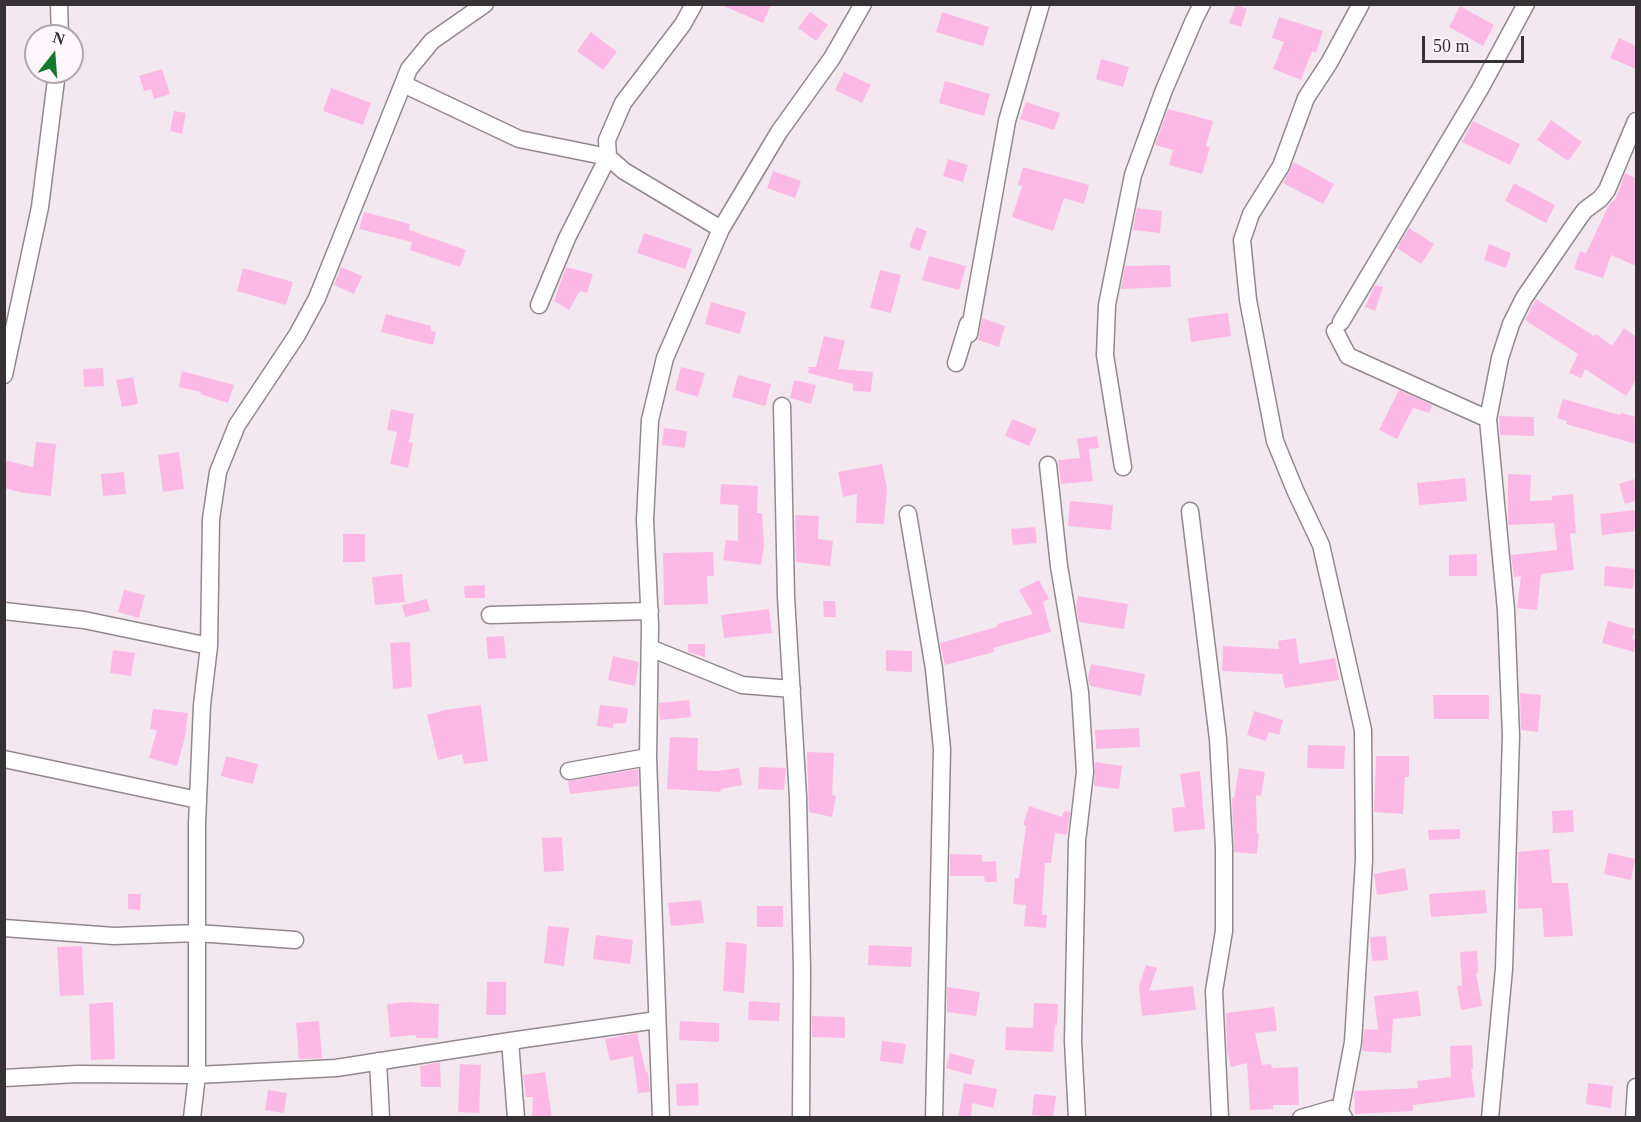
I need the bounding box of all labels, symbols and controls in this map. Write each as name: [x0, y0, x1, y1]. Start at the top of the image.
north arrow: [24, 24, 84, 84]
scale bar: [1425, 24, 1527, 62]
text: N: [51, 28, 67, 48]
text: 50 m: [1433, 36, 1470, 56]

